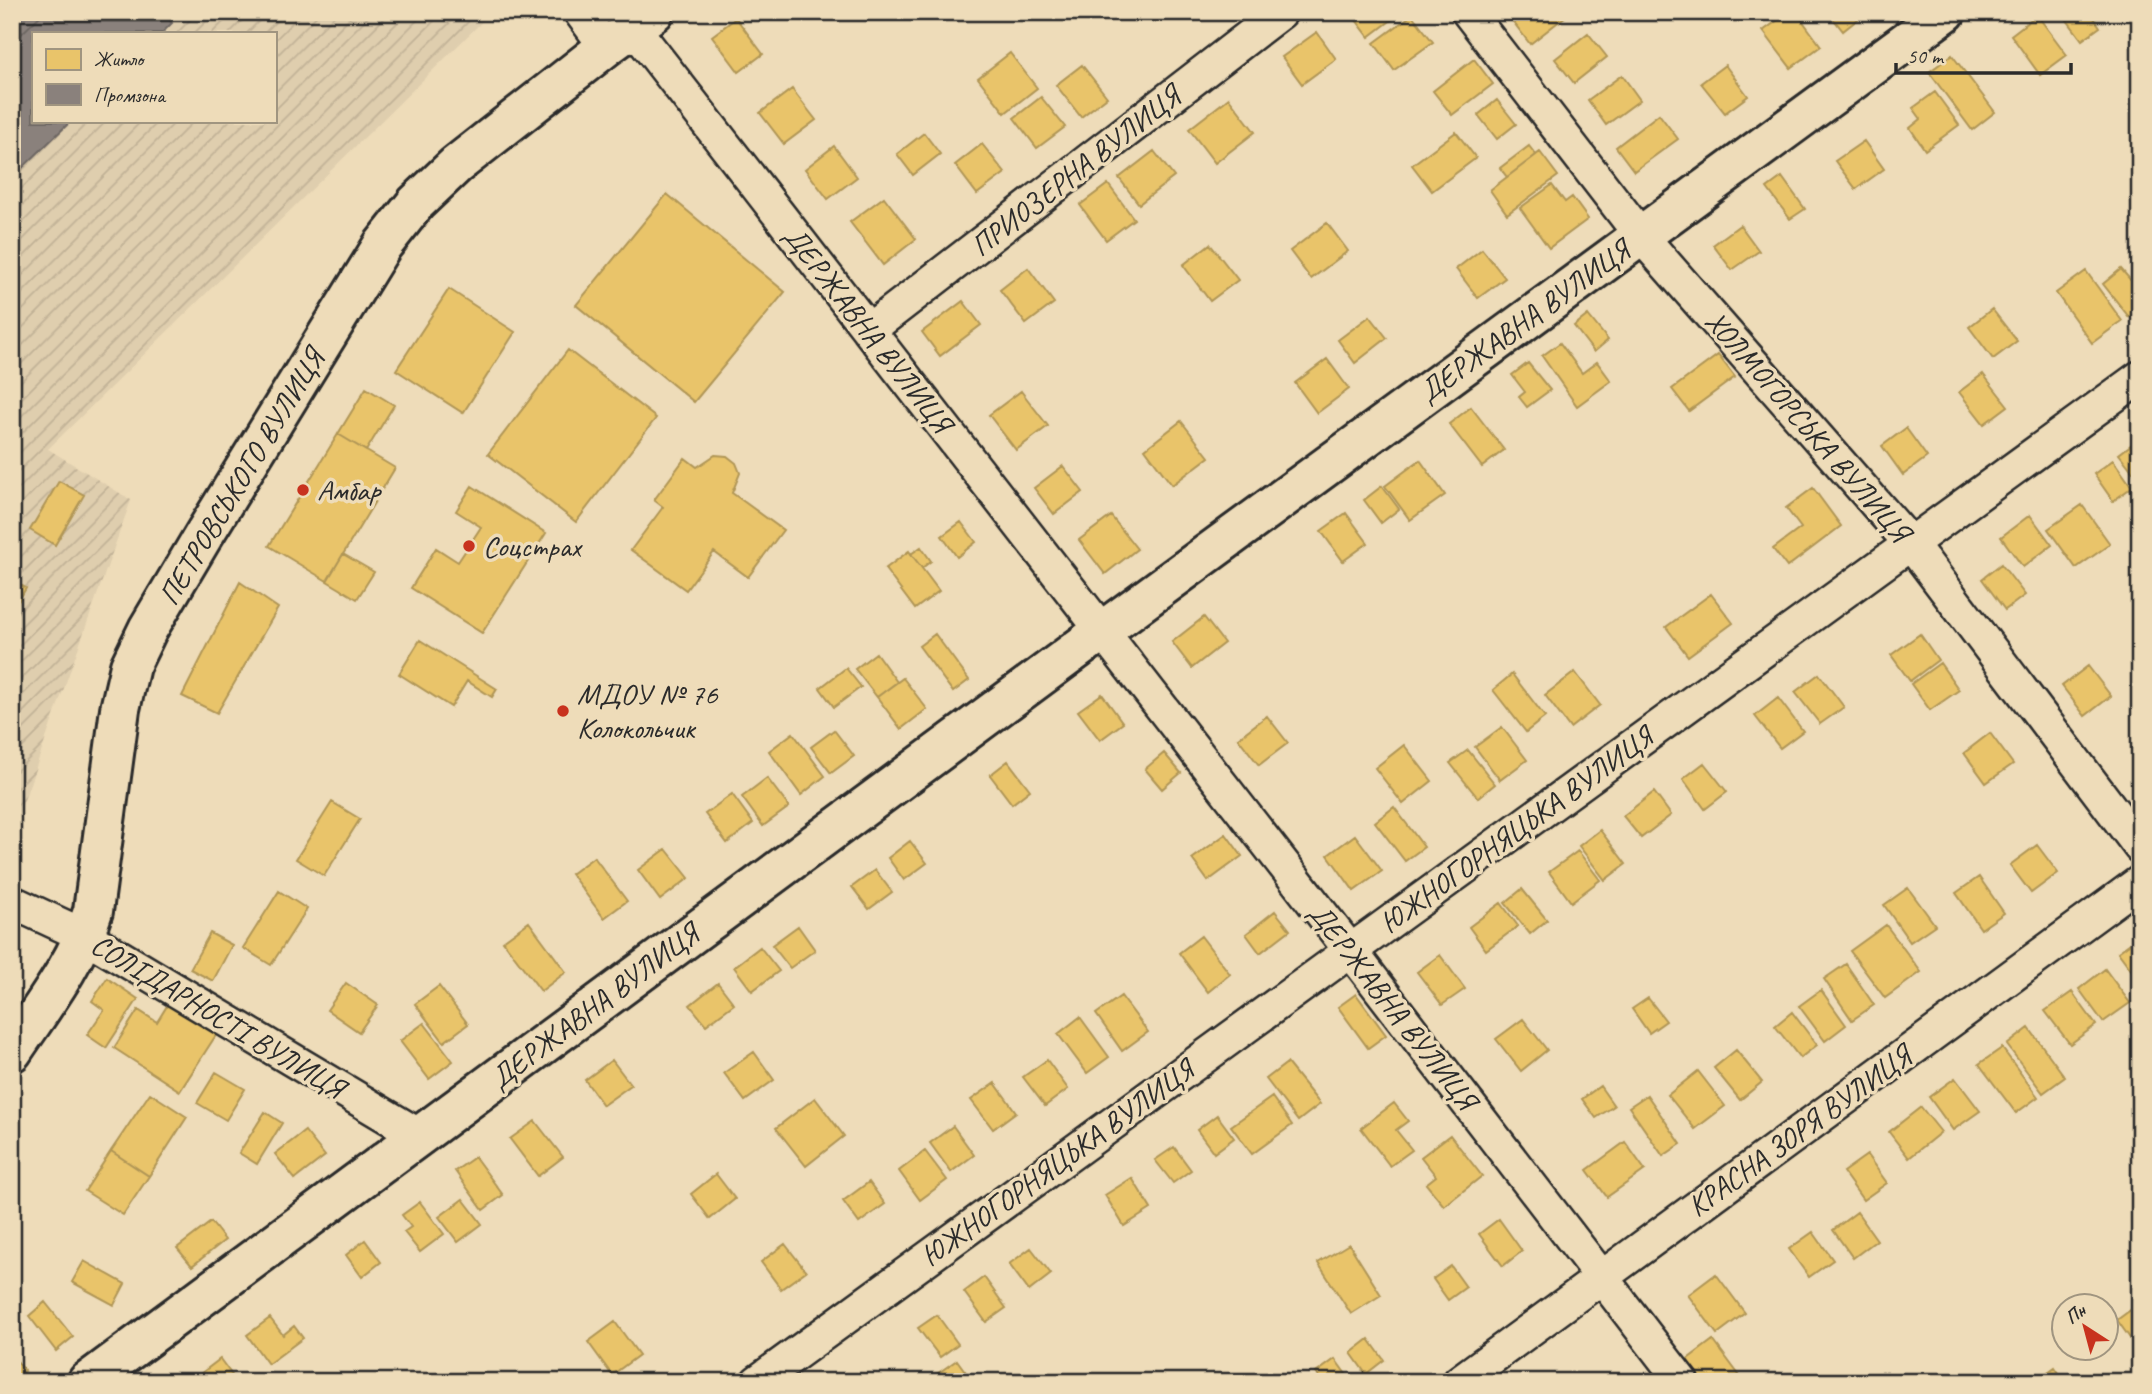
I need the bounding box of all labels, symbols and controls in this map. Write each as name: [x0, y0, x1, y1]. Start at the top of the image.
legend: [32, 32, 276, 122]
scale bar: [1896, 32, 2072, 76]
text: 50 m: [1907, 43, 1945, 69]
text: Житло: [94, 46, 146, 72]
street label: ПРИОЗЕРНА ВУЛИЦЯ: [963, 74, 1191, 265]
text: Промзона: [94, 82, 167, 108]
street label: ДЕРЖАВНА ВУЛИЦЯ: [775, 218, 963, 443]
street label: ДЕРЖАВНА ВУЛИЦЯ: [1411, 229, 1640, 411]
street label: ХОЛМОГОРСЬКА ВУЛИЦЯ: [1697, 303, 1922, 553]
street label: ПЕТРОВСЬКОГО ВУЛИЦЯ: [150, 338, 335, 612]
place label: Амбар: [317, 471, 382, 509]
marker: Амбар: [295, 482, 311, 498]
place label: Соцстрах: [483, 527, 584, 565]
marker: Соцстрах: [461, 538, 477, 554]
place label: МДОУ № 76 Колокольчик: [577, 675, 719, 747]
marker: МДОУ № 76 Колокольчик: [555, 703, 571, 719]
street label: ЮЖНОГОРНЯЦЬКА ВУЛИЦЯ: [1372, 716, 1664, 942]
street label: ДЕРЖАВНА ВУЛИЦЯ: [1300, 895, 1488, 1120]
street label: ДЕРЖАВНА ВУЛИЦЯ: [482, 912, 709, 1097]
street label: СОЛІДАРНОСТІ ВУЛИЦЯ: [84, 925, 355, 1109]
street label: КРАСНА ЗОРЯ ВУЛИЦЯ: [1680, 1034, 1922, 1225]
street label: ЮЖНОГОРНЯЦЬКА ВУЛИЦЯ: [913, 1049, 1205, 1275]
north arrow: [2050, 1292, 2120, 1362]
text: Пн: [2061, 1298, 2092, 1330]

